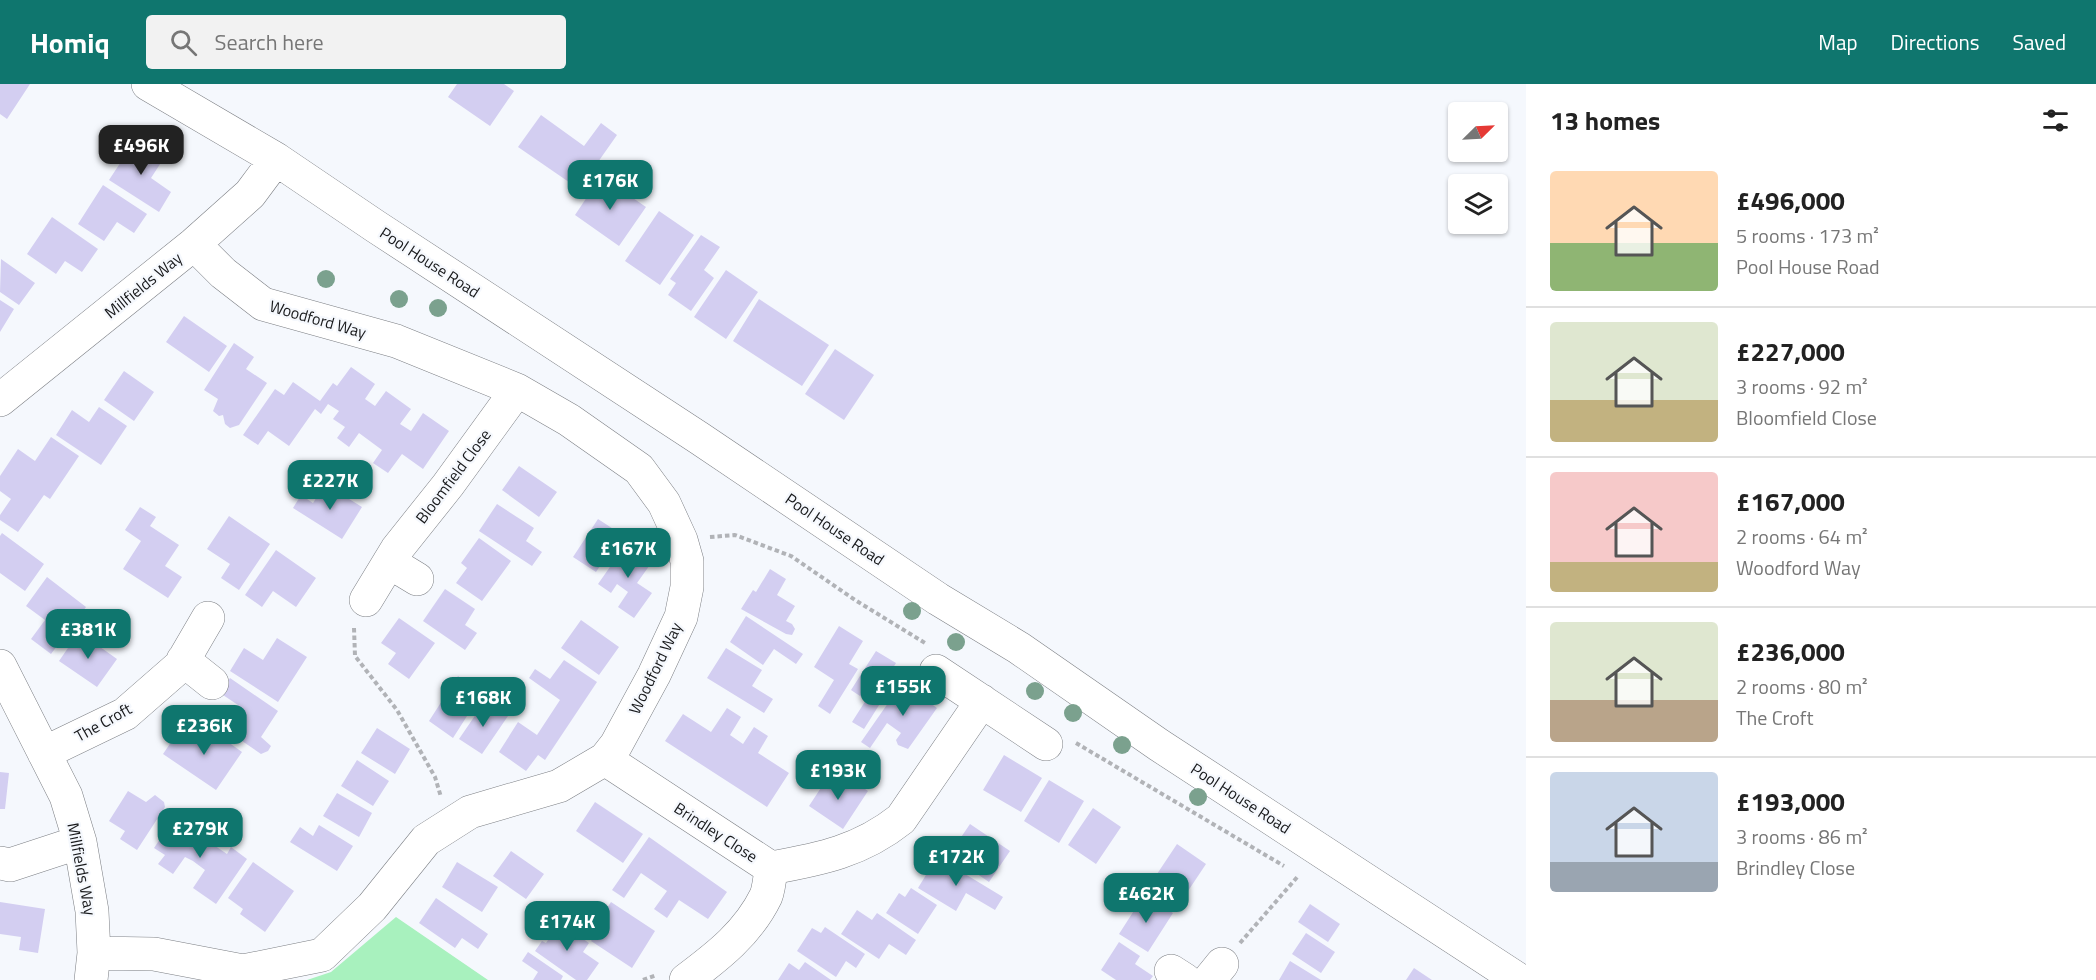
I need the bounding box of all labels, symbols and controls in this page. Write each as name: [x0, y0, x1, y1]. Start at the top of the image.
search box: [146, 15, 566, 69]
text: Homiq: [30, 21, 110, 64]
text: Search here: [215, 25, 324, 59]
icon: search: [167, 26, 200, 59]
text: Map: [1818, 26, 1858, 58]
text: Directions: [1891, 26, 1980, 58]
text: Saved: [2013, 26, 2066, 58]
text: 13 homes: [1550, 101, 1660, 140]
north arrow: [1448, 102, 1508, 162]
map controls: [1448, 102, 1508, 234]
icon: filters: [2039, 104, 2072, 137]
pin: £496K: [99, 125, 183, 176]
text: £496K: [113, 129, 169, 160]
pin: £176K: [568, 160, 652, 211]
text: £176K: [582, 164, 638, 195]
button: layers: [1448, 174, 1508, 234]
text: £496,000: [1736, 181, 1845, 220]
icon: home: [1598, 195, 1670, 267]
text: 5 rooms · 173 m²: [1736, 220, 1879, 251]
street label: Pool House Road: [375, 221, 485, 303]
street label: Millfields Way: [99, 246, 187, 324]
text: Pool House Road: [1736, 251, 1880, 282]
street label: Woodford Way: [267, 294, 369, 344]
text: £227,000: [1736, 332, 1845, 371]
icon: home: [1598, 346, 1670, 418]
text: 3 rooms · 92 m²: [1736, 371, 1868, 402]
text: Bloomfield Close: [1736, 402, 1877, 433]
street label: Bloomfield Close: [409, 424, 497, 528]
pin: £227K: [288, 460, 372, 511]
text: £227K: [302, 464, 358, 495]
text: £167,000: [1736, 482, 1845, 521]
street label: Pool House Road: [781, 487, 889, 571]
icon: home: [1598, 496, 1670, 568]
text: 2 rooms · 64 m²: [1736, 521, 1868, 552]
pin: £167K: [586, 528, 670, 579]
text: £167K: [600, 532, 656, 563]
text: Woodford Way: [1736, 552, 1861, 583]
pin: £381K: [46, 609, 130, 660]
text: £381K: [60, 613, 116, 644]
street label: Woodford Way: [622, 618, 688, 718]
text: £236,000: [1736, 632, 1845, 671]
icon: home: [1598, 646, 1670, 718]
pin: £155K: [861, 666, 945, 717]
text: £155K: [875, 670, 931, 701]
text: 2 rooms · 80 m²: [1736, 671, 1868, 702]
pin: £168K: [441, 677, 525, 728]
text: £168K: [455, 681, 511, 712]
street label: The Croft: [70, 696, 136, 748]
text: The Croft: [1736, 702, 1813, 733]
pin: £236K: [162, 705, 246, 756]
text: £236K: [176, 709, 232, 740]
pin: £193K: [796, 750, 880, 801]
text: £193K: [810, 754, 866, 785]
street label: Pool House Road: [1186, 757, 1296, 839]
text: £193,000: [1736, 782, 1845, 821]
street label: Brindley Close: [670, 796, 762, 868]
icon: home: [1598, 796, 1670, 868]
pin: £279K: [158, 808, 242, 859]
text: £279K: [172, 812, 228, 843]
street label: Millfields Way: [61, 821, 103, 918]
text: 3 rooms · 86 m²: [1736, 821, 1868, 852]
pin: £172K: [914, 836, 998, 887]
text: £172K: [928, 840, 984, 871]
text: Brindley Close: [1736, 852, 1855, 883]
pin: £462K: [1104, 873, 1188, 924]
text: £462K: [1118, 877, 1174, 908]
pin: £174K: [525, 901, 609, 952]
text: £174K: [539, 905, 595, 936]

